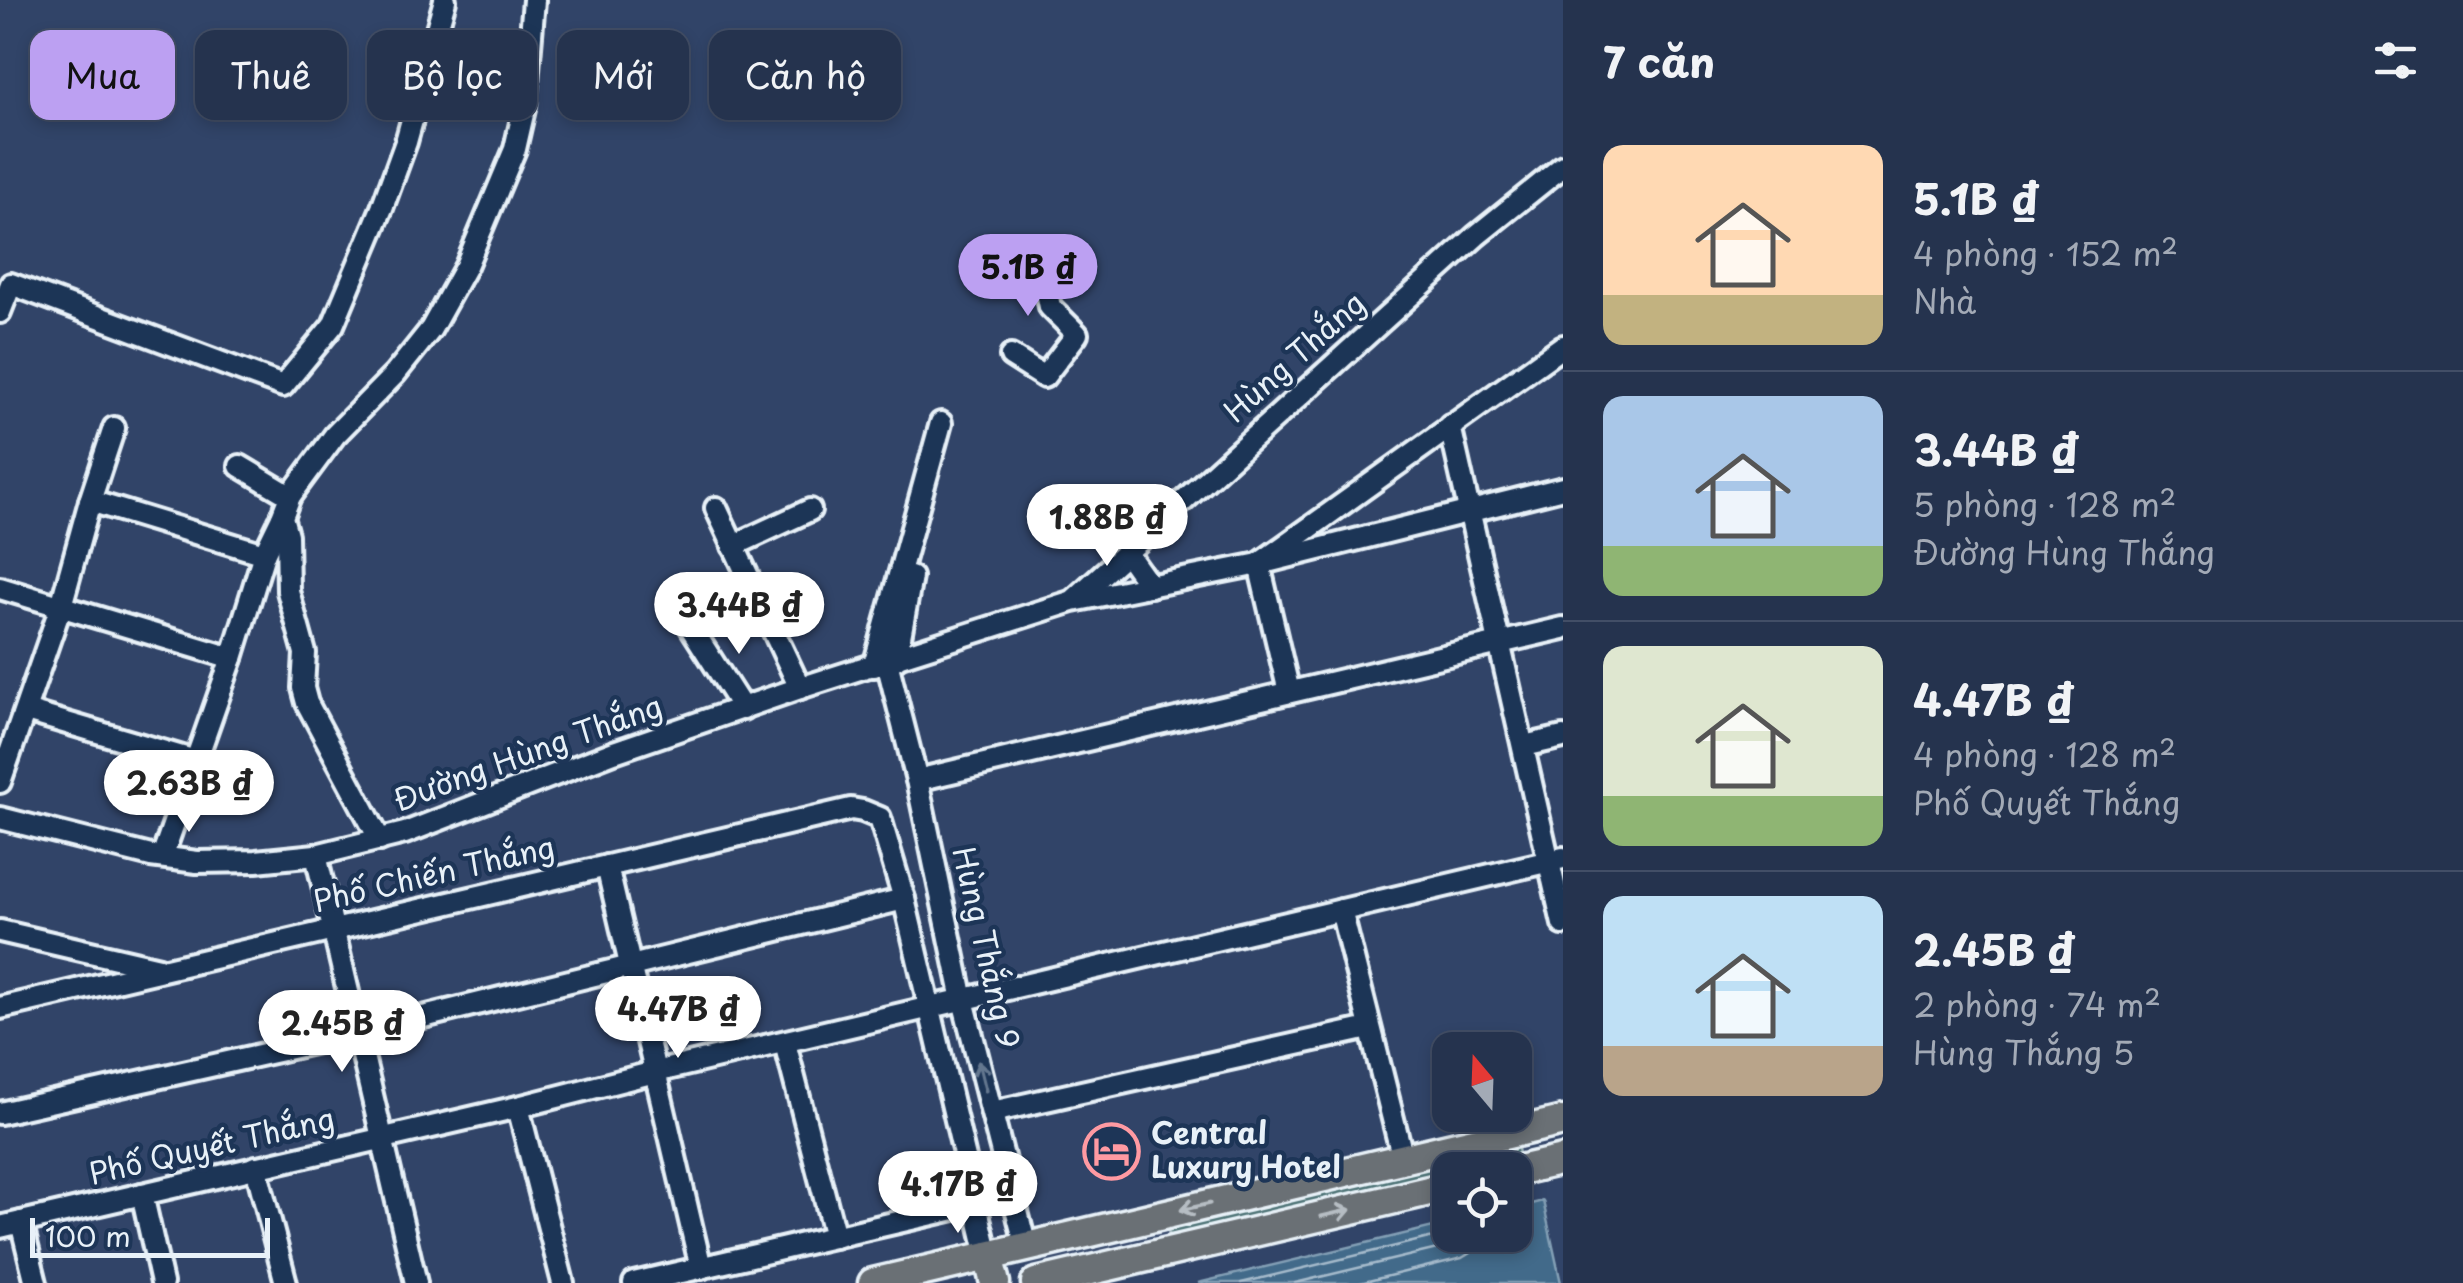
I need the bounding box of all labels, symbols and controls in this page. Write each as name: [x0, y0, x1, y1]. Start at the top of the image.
text: 7 căn: [1603, 29, 1715, 92]
chip: Mua: [30, 30, 175, 120]
chip: Thuê: [195, 30, 347, 120]
chip: Bộ lọc: [367, 30, 537, 120]
chip: Mới: [557, 30, 689, 120]
chip: Căn hộ: [709, 30, 901, 120]
icon: filters: [2368, 33, 2423, 88]
text: 5.1B ₫: [1913, 166, 2038, 229]
icon: home: [1683, 185, 1803, 305]
text: 4 phòng · 152 m²: [1913, 229, 2178, 277]
pin: 5.1B ₫: [947, 234, 1109, 319]
text: 5.1B ₫: [980, 242, 1076, 290]
text: Nhà: [1913, 277, 1976, 325]
street label: Hùng Thắng: [1213, 280, 1374, 432]
text: 3.44B ₫: [1913, 417, 2078, 480]
icon: home: [1683, 436, 1803, 556]
text: 5 phòng · 128 m²: [1913, 480, 2176, 528]
pin: 1.88B ₫: [1015, 484, 1199, 569]
text: 1.88B ₫: [1049, 492, 1165, 540]
text: Đường Hùng Thắng: [1913, 528, 2215, 576]
pin: 3.44B ₫: [647, 572, 831, 657]
text: 3.44B ₫: [676, 580, 802, 628]
text: 4.47B ₫: [1913, 667, 2073, 730]
street label: Đường Hùng Thắng: [386, 682, 668, 821]
icon: home: [1683, 686, 1803, 806]
text: 4 phòng · 128 m²: [1913, 730, 2176, 778]
pin: 2.63B ₫: [97, 750, 281, 835]
text: 2.63B ₫: [126, 758, 252, 806]
text: Phố Quyết Thắng: [1913, 778, 2181, 826]
street label: Phố Chiến Thắng: [308, 823, 559, 922]
street label: Hùng Thắng 9: [942, 842, 1033, 1053]
text: 2.45B ₫: [1913, 917, 2074, 980]
icon: home: [1683, 936, 1803, 1056]
pin: 4.47B ₫: [586, 976, 770, 1061]
text: 2 phòng · 74 m²: [1913, 980, 2161, 1028]
text: 4.47B ₫: [617, 984, 739, 1032]
pin: 2.45B ₫: [250, 990, 434, 1075]
text: 2.45B ₫: [281, 998, 403, 1046]
text: Hùng Thắng 5: [1913, 1028, 2134, 1076]
north arrow: [1432, 1032, 1532, 1132]
map controls: [1432, 1032, 1532, 1252]
one-way arrow: [972, 1061, 991, 1092]
street label: Phố Quyết Thắng: [84, 1094, 339, 1195]
place label: Central Luxury Hotel: [1151, 1109, 1340, 1188]
hotel icon: Central Luxury Hotel: [1082, 1121, 1142, 1181]
pin: 4.17B ₫: [866, 1151, 1050, 1236]
button: locate: [1432, 1152, 1532, 1252]
text: 4.17B ₫: [900, 1159, 1016, 1207]
one-way arrow: [1180, 1199, 1212, 1217]
one-way arrow: [1319, 1203, 1351, 1221]
scale bar: [30, 1213, 270, 1258]
text: 100 m: [45, 1214, 131, 1257]

